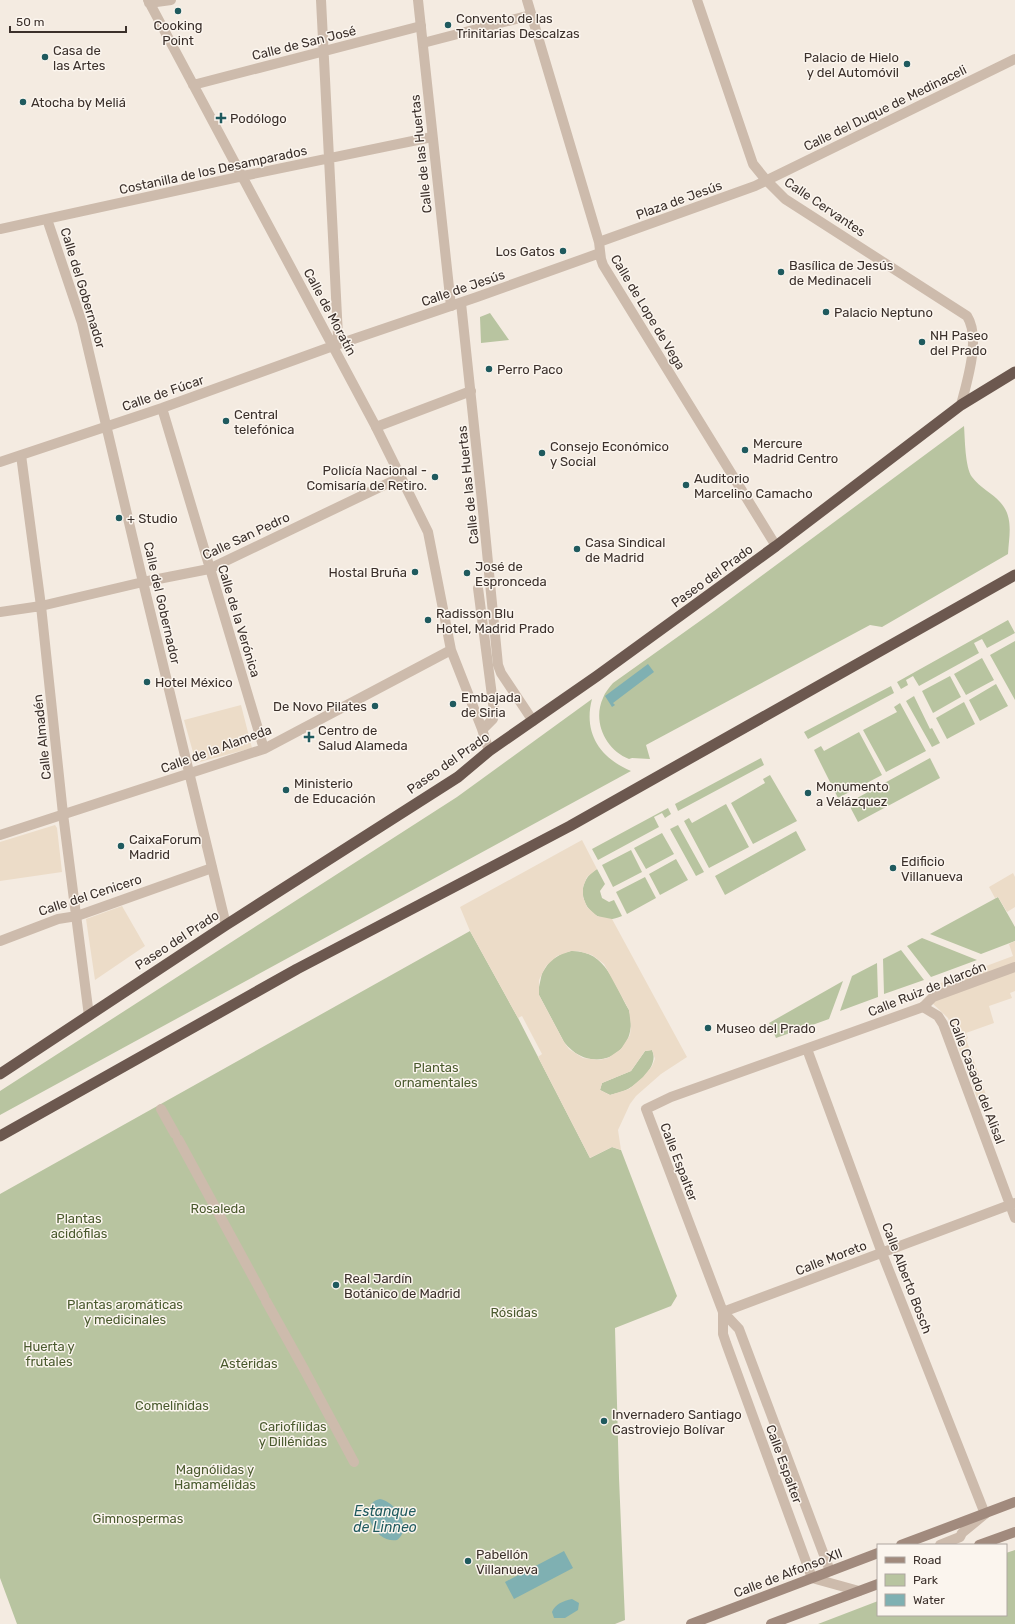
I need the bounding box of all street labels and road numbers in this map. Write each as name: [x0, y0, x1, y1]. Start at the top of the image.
street label: Calle de San José: [250, 23, 358, 63]
street label: Calle del Duque de Medinaceli: [801, 62, 969, 154]
street label: Calle de las Huertas: [407, 94, 435, 214]
street label: Costanilla de los Desamparados: [118, 143, 309, 197]
street label: Calle Cervantes: [782, 174, 869, 240]
street label: Plaza de Jesús: [634, 177, 724, 223]
street label: Calle del Gobernador: [57, 226, 109, 350]
street label: Calle de Lope de Vega: [607, 252, 688, 373]
street label: Calle de Moratín: [301, 266, 359, 358]
street label: Calle de Jesús: [419, 267, 507, 309]
street label: Calle de Fúcar: [120, 372, 206, 414]
street label: Calle de las Huertas: [454, 425, 482, 545]
street label: Calle San Pedro: [200, 509, 292, 563]
street label: Calle del Gobernador: [141, 540, 183, 666]
street label: Paseo del Prado: [668, 541, 756, 611]
street label: Calle de la Verónica: [215, 563, 263, 679]
street label: Calle Almadén: [30, 694, 54, 780]
street label: Calle de la Alameda: [159, 722, 273, 776]
street label: Paseo del Prado: [404, 729, 492, 797]
street label: Calle del Cenicero: [36, 871, 144, 919]
street label: Paseo del Prado: [132, 907, 222, 973]
street label: Calle Ruiz de Alarcón: [866, 958, 988, 1020]
street label: Calle Casado del Alisal: [946, 1016, 1008, 1146]
street label: Calle Espalter: [657, 1121, 701, 1203]
street label: Calle Alberto Bosch: [879, 1220, 935, 1336]
street label: Calle Moreto: [793, 1238, 869, 1278]
street label: Calle Espalter: [763, 1423, 805, 1505]
street label: Calle de Alfonso XII: [732, 1545, 844, 1601]

